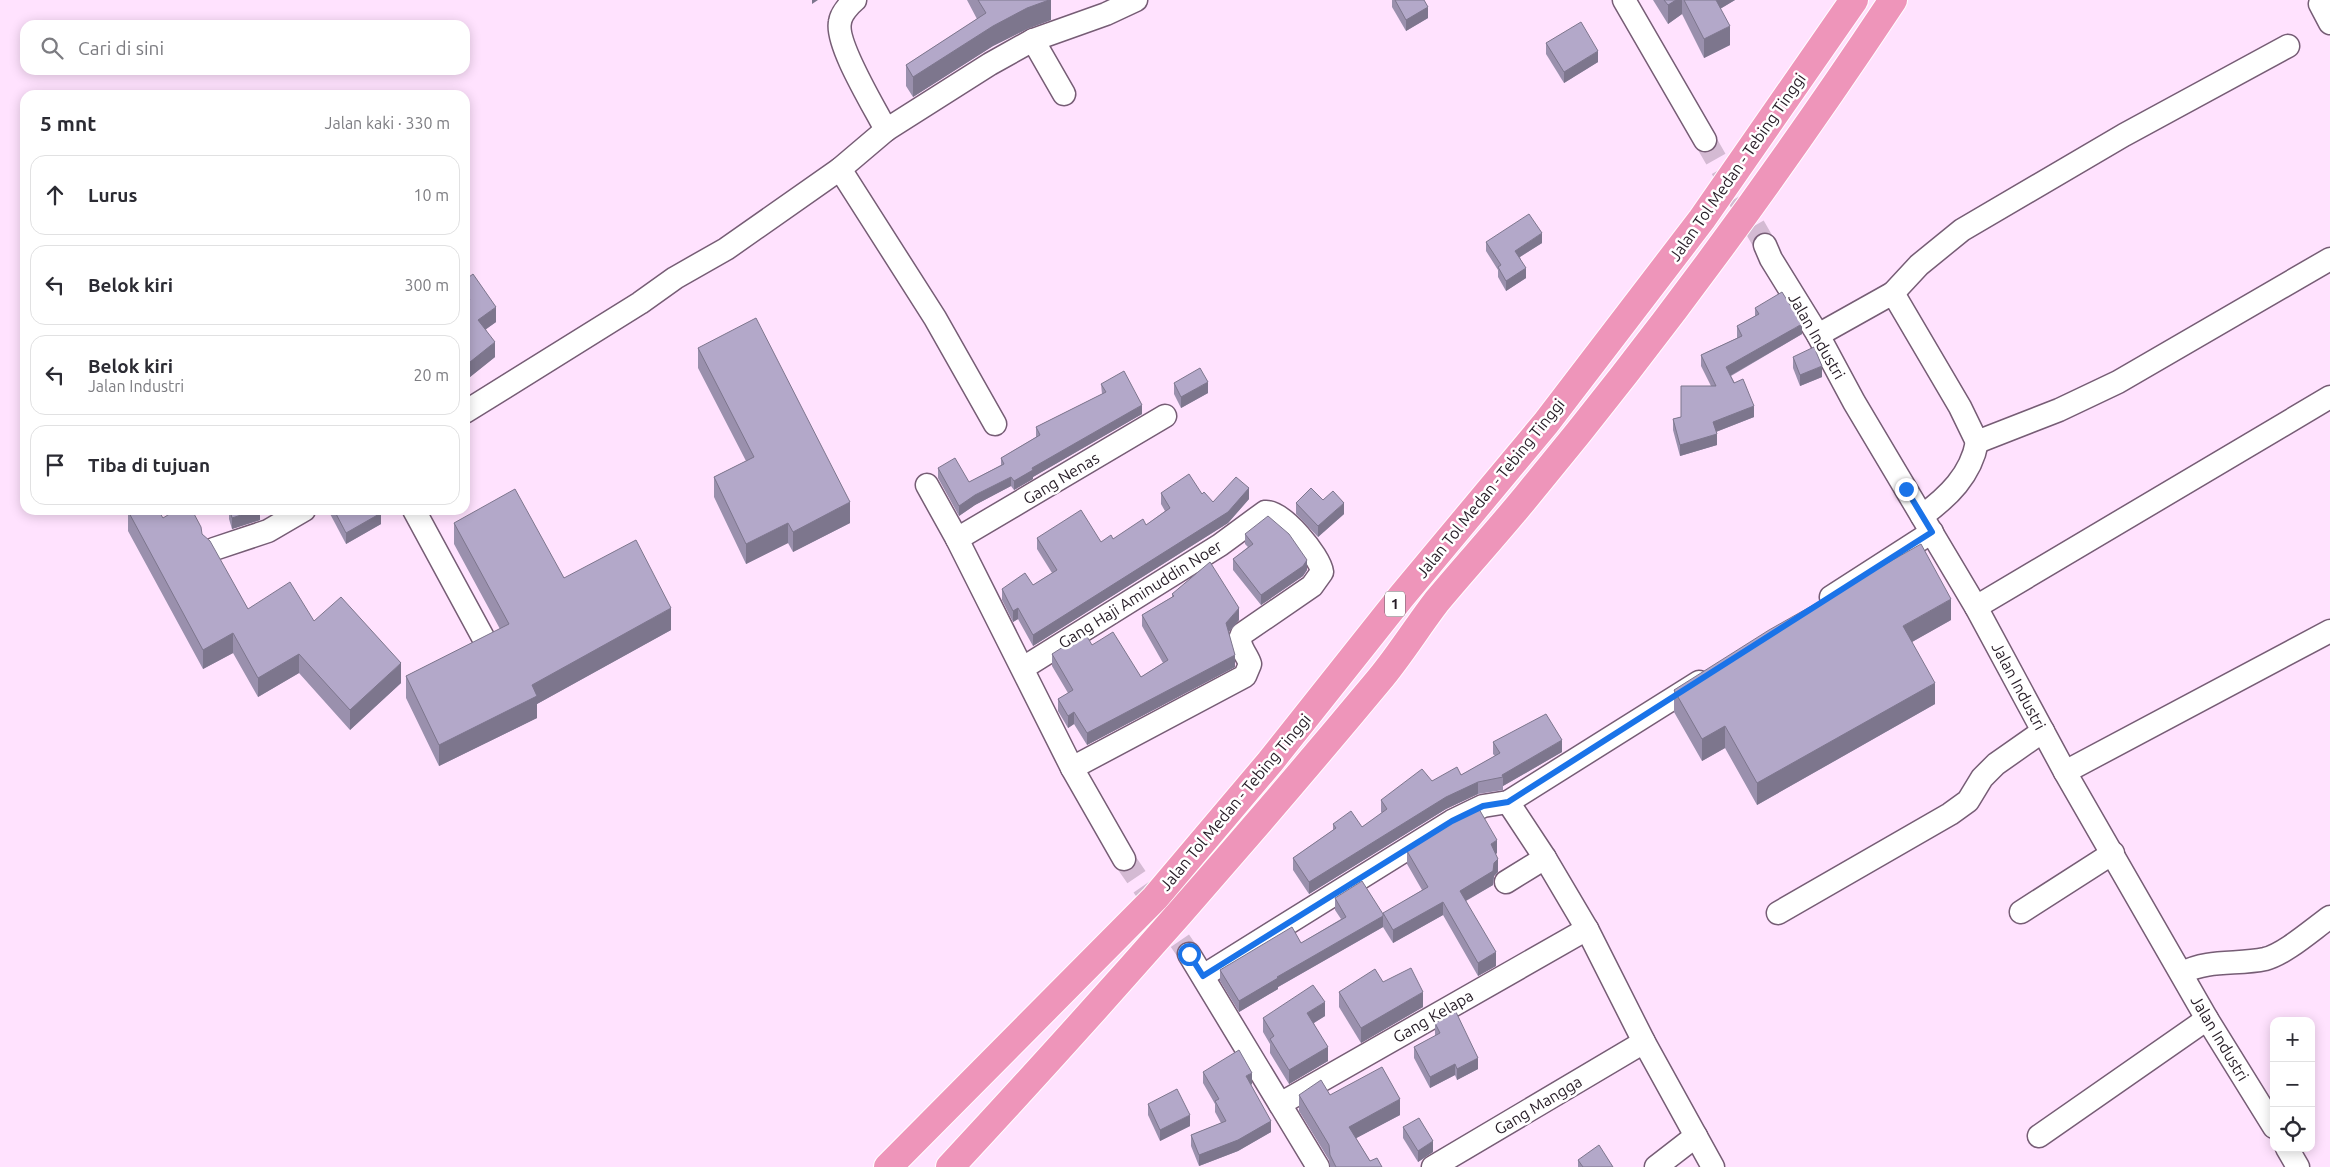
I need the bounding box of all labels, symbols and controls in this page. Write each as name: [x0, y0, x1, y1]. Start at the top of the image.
search box: [20, 20, 470, 75]
icon: search: [38, 34, 66, 62]
text: Cari di sini: [78, 37, 164, 59]
street label: Jalan Tol Medan - Tebing Tinggi: [1665, 70, 1809, 264]
text: 5 mnt: [40, 111, 96, 135]
text: Jalan kaki · 330 m: [325, 114, 450, 132]
icon: ahead: [41, 181, 69, 209]
text: Lurus: [88, 184, 137, 206]
text: 10 m: [413, 186, 449, 204]
icon: left: [41, 271, 69, 299]
text: Belok kiri: [88, 274, 173, 296]
text: 300 m: [404, 276, 449, 294]
street label: Jalan Industri: [1785, 290, 1849, 382]
text: Belok kiri: [88, 355, 173, 377]
icon: left: [41, 361, 69, 389]
text: 20 m: [413, 366, 449, 384]
text: Jalan Industri: [88, 377, 184, 395]
street label: Jalan Tol Medan - Tebing Tinggi: [1412, 395, 1568, 581]
street label: Gang Nenas: [1020, 448, 1102, 508]
icon: arrive: [41, 451, 69, 479]
text: Tiba di tujuan: [88, 454, 210, 476]
route end: [1895, 478, 1918, 501]
street label: Gang Haji Aminuddin Noer: [1055, 536, 1225, 652]
road number: 1: [1385, 592, 1405, 616]
street label: Jalan Industri: [1988, 639, 2050, 733]
street label: Jalan Tol Medan - Tebing Tinggi: [1156, 710, 1314, 894]
route start: [1178, 943, 1201, 966]
street label: Gang Kelapa: [1390, 986, 1476, 1046]
street label: Jalan Industri: [2187, 992, 2253, 1084]
map controls: [2270, 1017, 2315, 1152]
button: +: [2270, 1017, 2315, 1062]
button: −: [2270, 1062, 2315, 1107]
street label: Gang Mangga: [1491, 1072, 1585, 1138]
button: locate: [2270, 1107, 2315, 1152]

